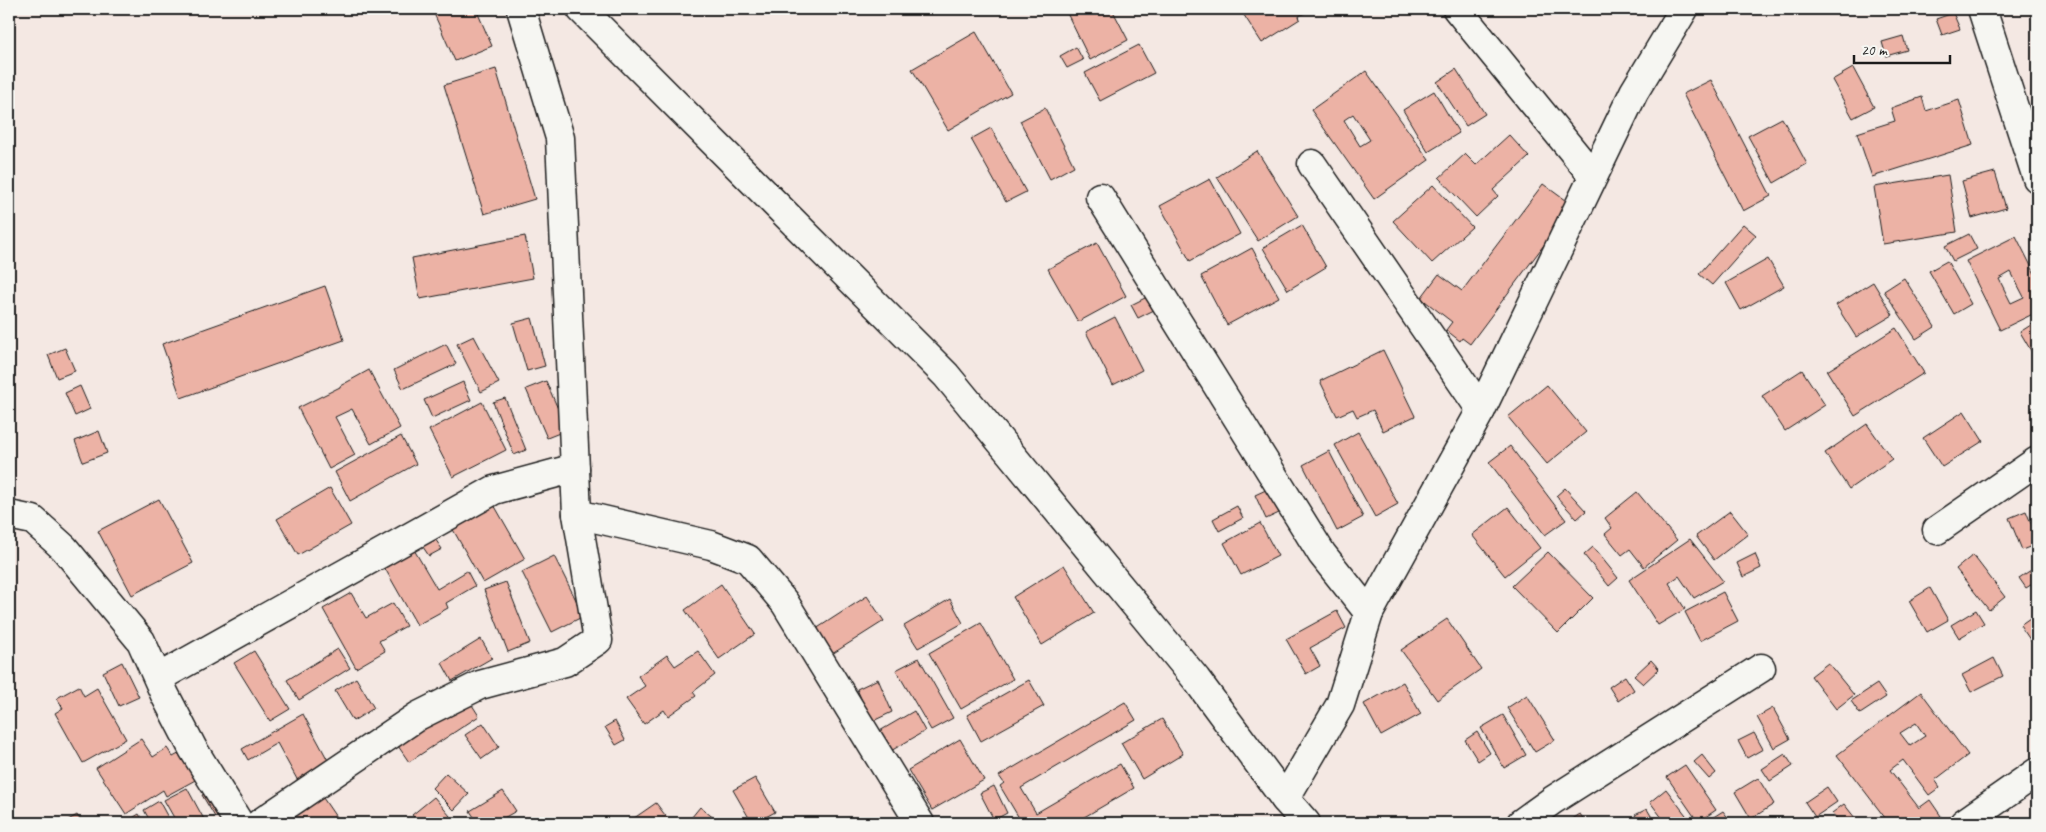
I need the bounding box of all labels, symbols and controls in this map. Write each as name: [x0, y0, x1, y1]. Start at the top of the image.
scale bar: [1854, 32, 1950, 64]
text: 20 m: [1861, 41, 1888, 60]

